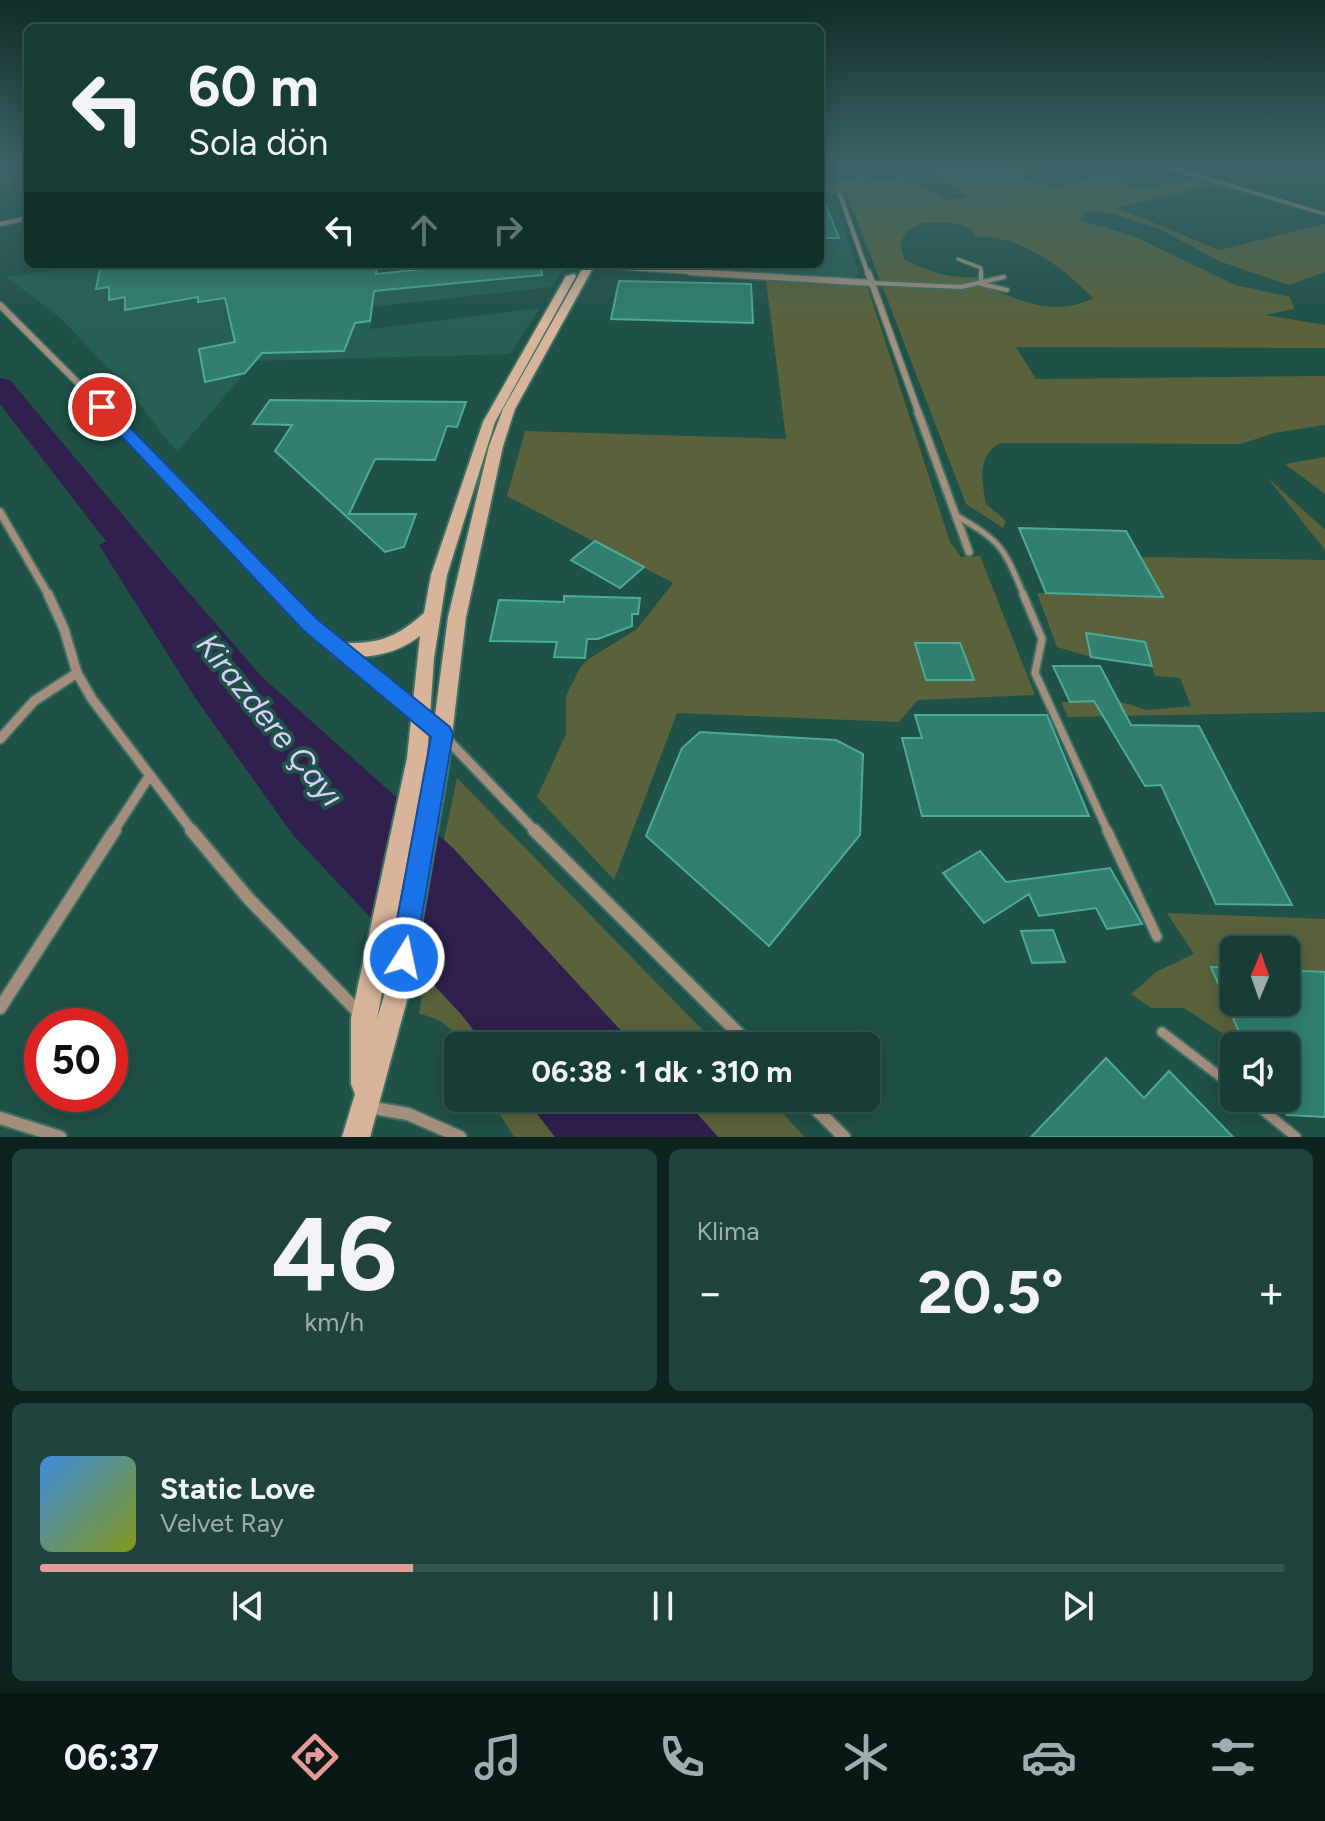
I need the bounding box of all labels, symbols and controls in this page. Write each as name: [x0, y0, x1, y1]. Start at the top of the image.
text: 60 m: [188, 53, 319, 120]
icon: left: [56, 56, 160, 160]
text: Sola dön: [188, 121, 328, 164]
icon: left: [318, 208, 362, 252]
icon: ahead: [402, 208, 446, 252]
icon: right: [486, 208, 530, 252]
pin: [68, 373, 136, 441]
icon: arrive: [80, 385, 124, 429]
water label: Kirazdere Çayı: [189, 626, 351, 814]
position arrow: [362, 916, 446, 1000]
north arrow: [1220, 936, 1300, 1016]
map controls: [1220, 936, 1300, 1112]
speed limit sign: 50: [24, 1008, 128, 1112]
button: sound: [1220, 1032, 1300, 1112]
text: 06:38 · 1 dk · 310 m: [532, 1053, 792, 1090]
text: 46: [271, 1191, 397, 1316]
text: Klima: [697, 1215, 760, 1247]
text: 20.5°: [918, 1256, 1064, 1328]
text: −: [697, 1266, 724, 1319]
text: +: [1258, 1266, 1285, 1319]
text: km/h: [305, 1306, 364, 1338]
text: Static Love: [160, 1470, 315, 1507]
text: Velvet Ray: [160, 1507, 284, 1539]
icon: previous: [226, 1584, 270, 1628]
icon: pause: [641, 1584, 685, 1628]
icon: next: [1056, 1584, 1100, 1628]
icon: directions: [287, 1729, 343, 1785]
icon: music: [470, 1729, 526, 1785]
icon: phone: [654, 1729, 710, 1785]
icon: climate: [838, 1729, 894, 1785]
icon: car: [1021, 1729, 1077, 1785]
icon: filters: [1205, 1729, 1261, 1785]
text: 06:37: [64, 1736, 159, 1779]

